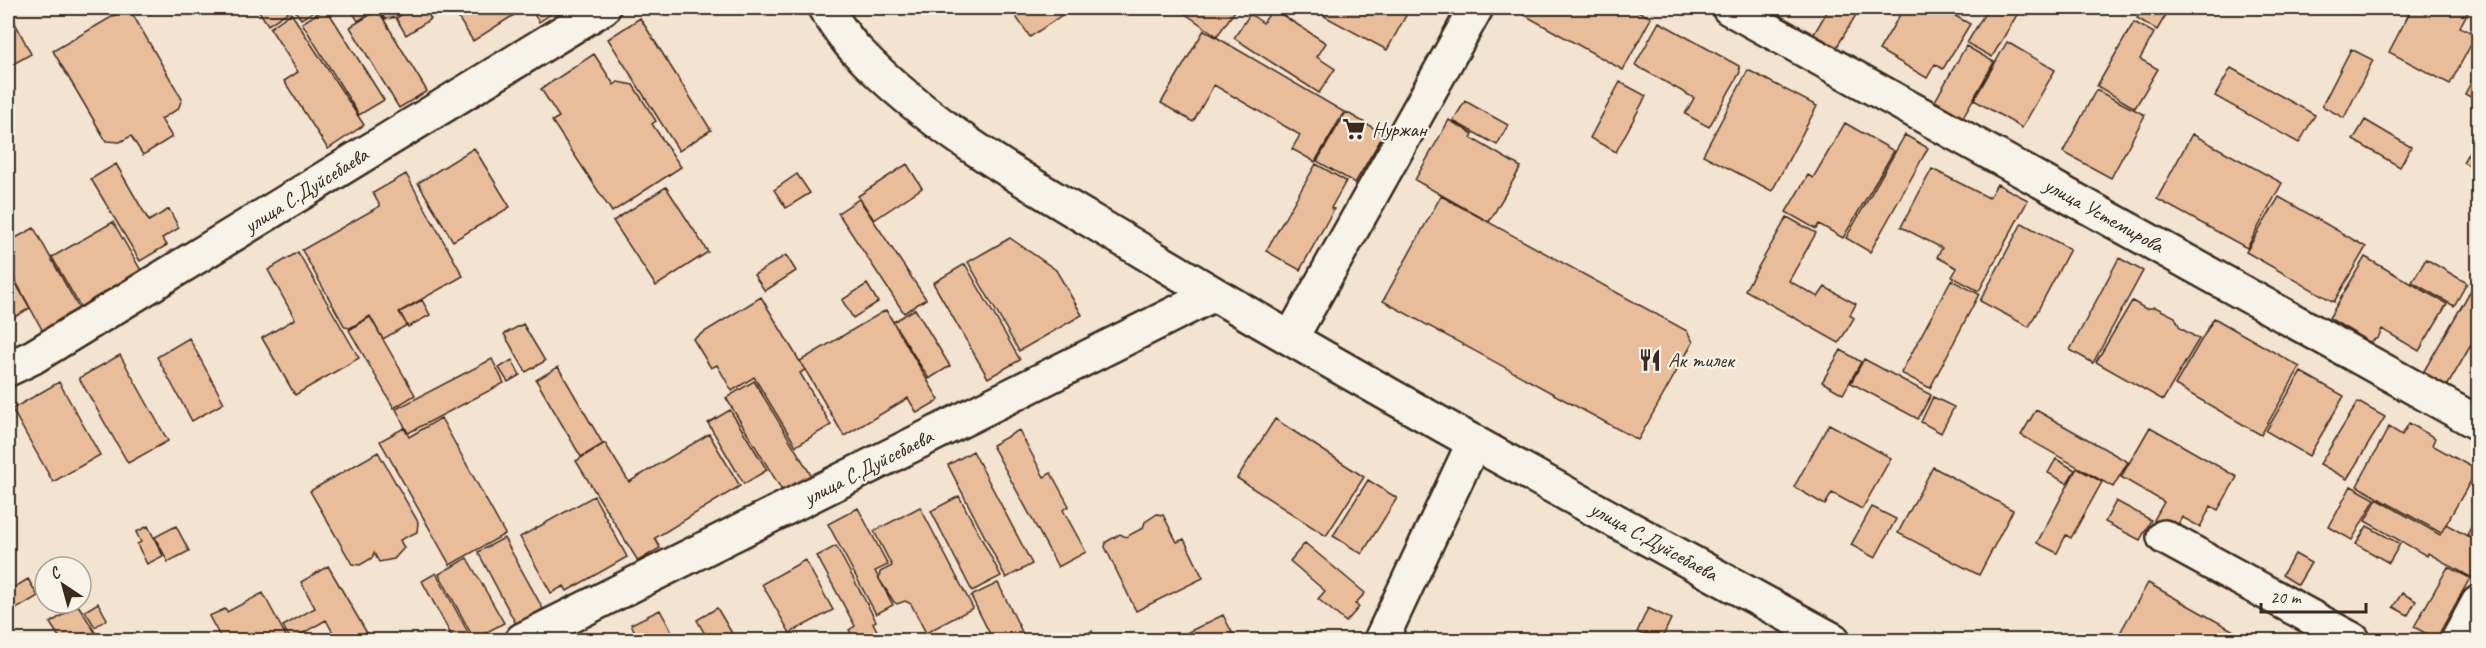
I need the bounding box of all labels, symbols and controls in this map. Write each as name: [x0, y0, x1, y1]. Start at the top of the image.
supermarket icon: Нуржан: [1341, 116, 1367, 142]
place label: Нуржан: [1372, 116, 1428, 142]
street label: улица С.Дуйсебаева: [237, 141, 374, 240]
street label: улица Устемирова: [2038, 171, 2170, 259]
restaurant icon: Ак тилек: [1637, 347, 1663, 373]
place label: Ак тилек: [1668, 347, 1736, 373]
street label: улица С.Дуйсебаева: [797, 422, 939, 512]
street label: улица С.Дуйсебаева: [1584, 494, 1724, 588]
north arrow: [33, 555, 93, 615]
text: С: [46, 562, 66, 584]
scale bar: [2261, 576, 2366, 614]
text: 20 m: [2270, 586, 2303, 608]

